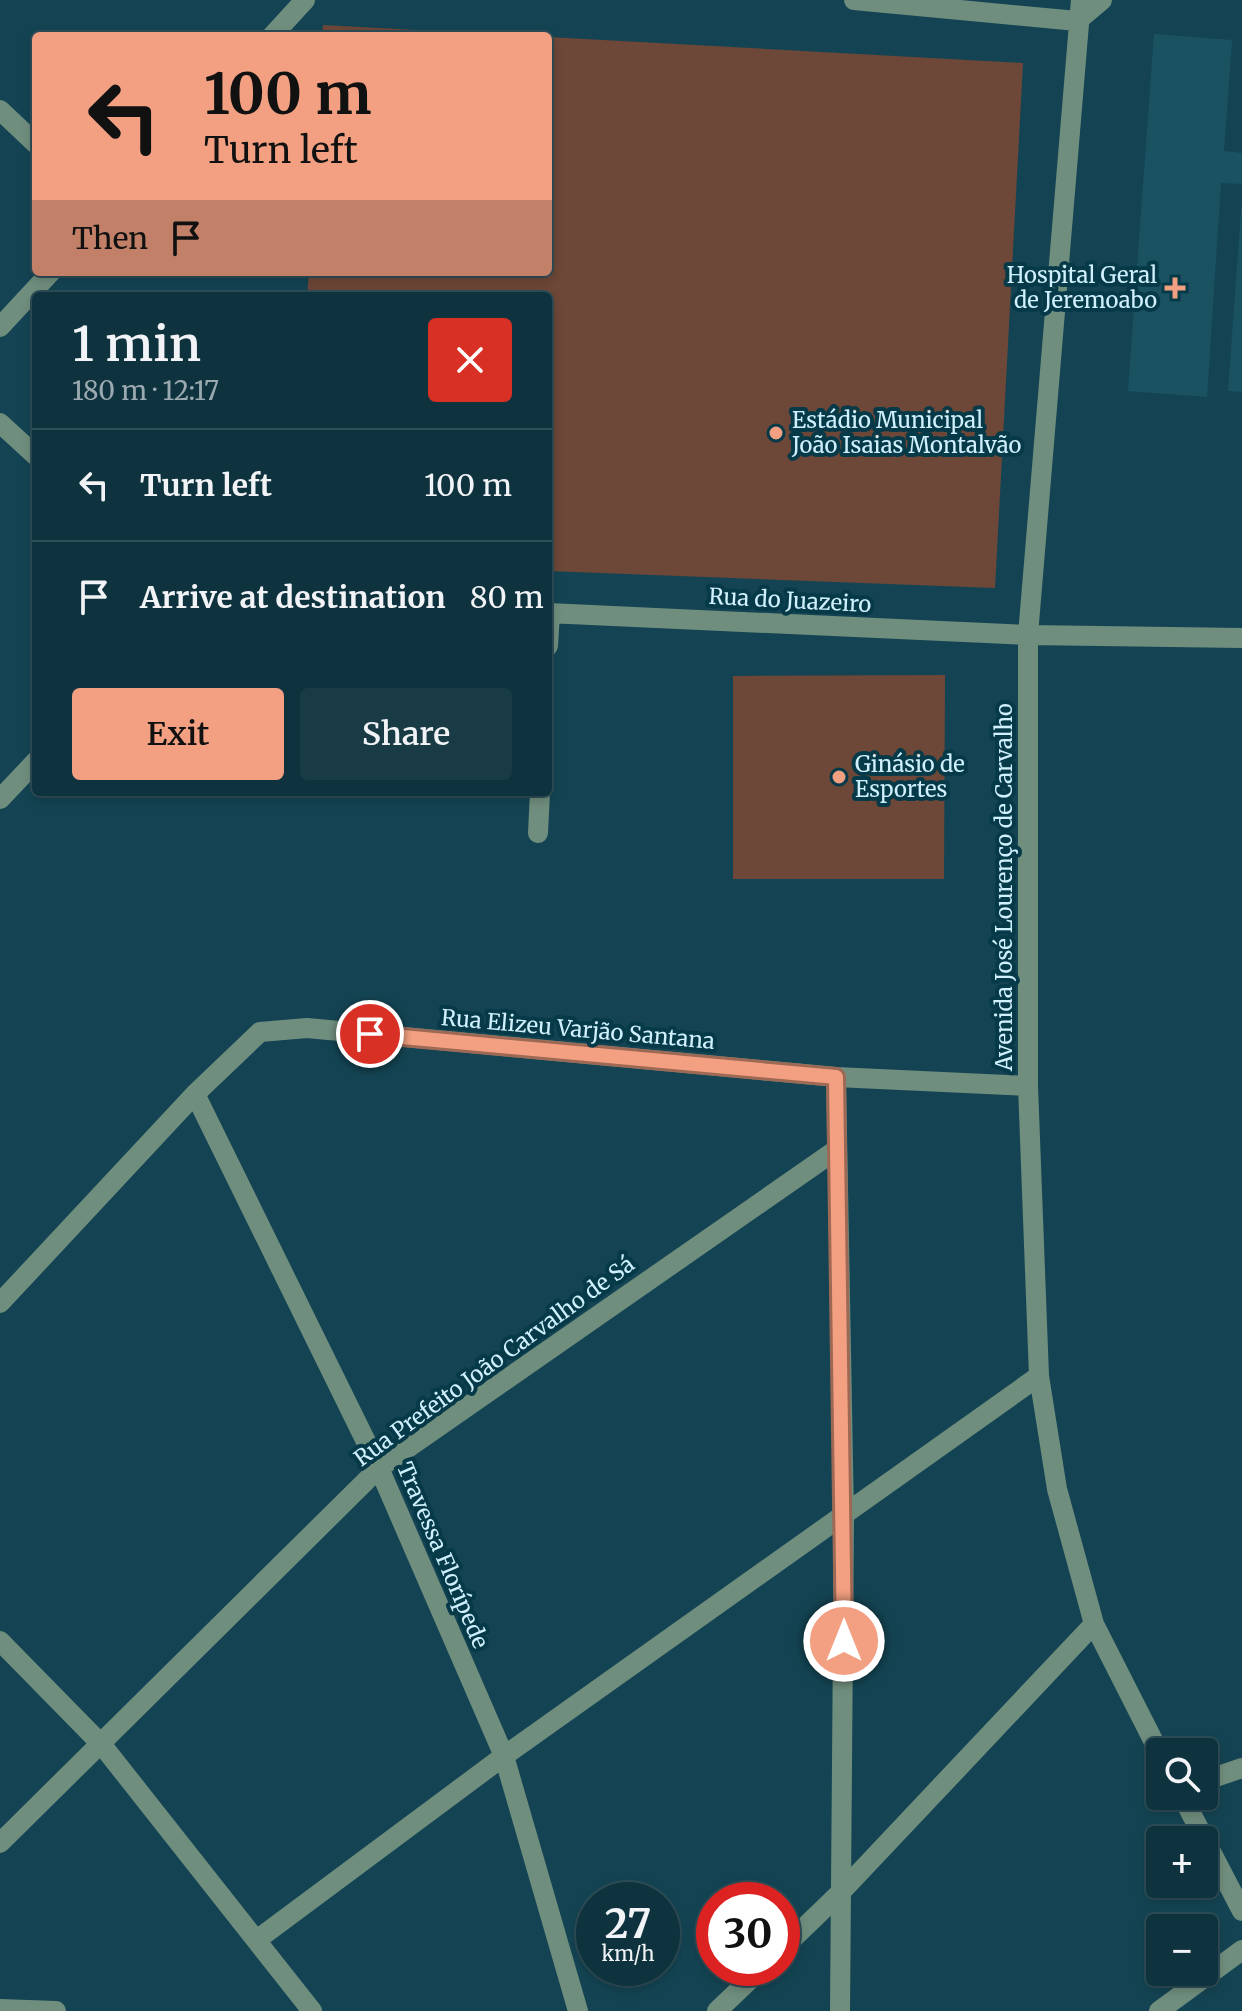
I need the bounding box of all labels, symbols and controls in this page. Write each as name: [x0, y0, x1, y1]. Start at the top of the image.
text: 100 m: [204, 59, 372, 129]
icon: left: [72, 64, 176, 168]
text: Turn left: [204, 128, 358, 173]
icon: arrive: [164, 216, 208, 260]
text: Then: [72, 219, 148, 257]
place label: Hospital Geral de Jeremoabo: [1007, 261, 1157, 314]
marker: Hospital Geral de Jeremoabo: [1164, 277, 1186, 299]
text: 1 min: [72, 314, 201, 374]
button: close: [428, 318, 512, 402]
text: 180 m · 12:17: [72, 374, 219, 407]
place label: Estádio Municipal João Isaias Montalvão: [791, 406, 1022, 459]
marker: Estádio Municipal João Isaias Montalvão: [767, 424, 785, 442]
icon: left: [72, 463, 116, 507]
text: Turn left: [140, 466, 272, 504]
text: 100 m: [424, 466, 512, 504]
icon: arrive: [72, 575, 116, 619]
text: Arrive at destination: [140, 578, 446, 616]
text: 80 m: [470, 578, 544, 616]
street label: Rua do Juazeiro: [708, 582, 872, 618]
button: Exit: [72, 688, 284, 780]
button: Share: [300, 688, 512, 780]
street label: Avenida José Lourenço de Carvalho: [990, 703, 1018, 1072]
place label: Ginásio de Esportes: [855, 750, 965, 803]
marker: Ginásio de Esportes: [830, 768, 848, 786]
pin: [336, 1000, 404, 1068]
street label: Rua Elizeu Varjão Santana: [440, 1003, 716, 1055]
icon: arrive: [348, 1012, 392, 1056]
street label: Rua Prefeito João Carvalho de Sá: [348, 1250, 640, 1472]
street label: Travessa Florípede: [391, 1458, 495, 1652]
position arrow: [802, 1599, 886, 1683]
map controls: [1146, 1738, 1218, 1986]
button: search: [1146, 1738, 1218, 1810]
button: +: [1146, 1826, 1218, 1898]
speed limit sign: 30: [696, 1882, 800, 1986]
text: 27: [605, 1899, 651, 1949]
button: −: [1146, 1914, 1218, 1986]
text: km/h: [602, 1941, 654, 1966]

